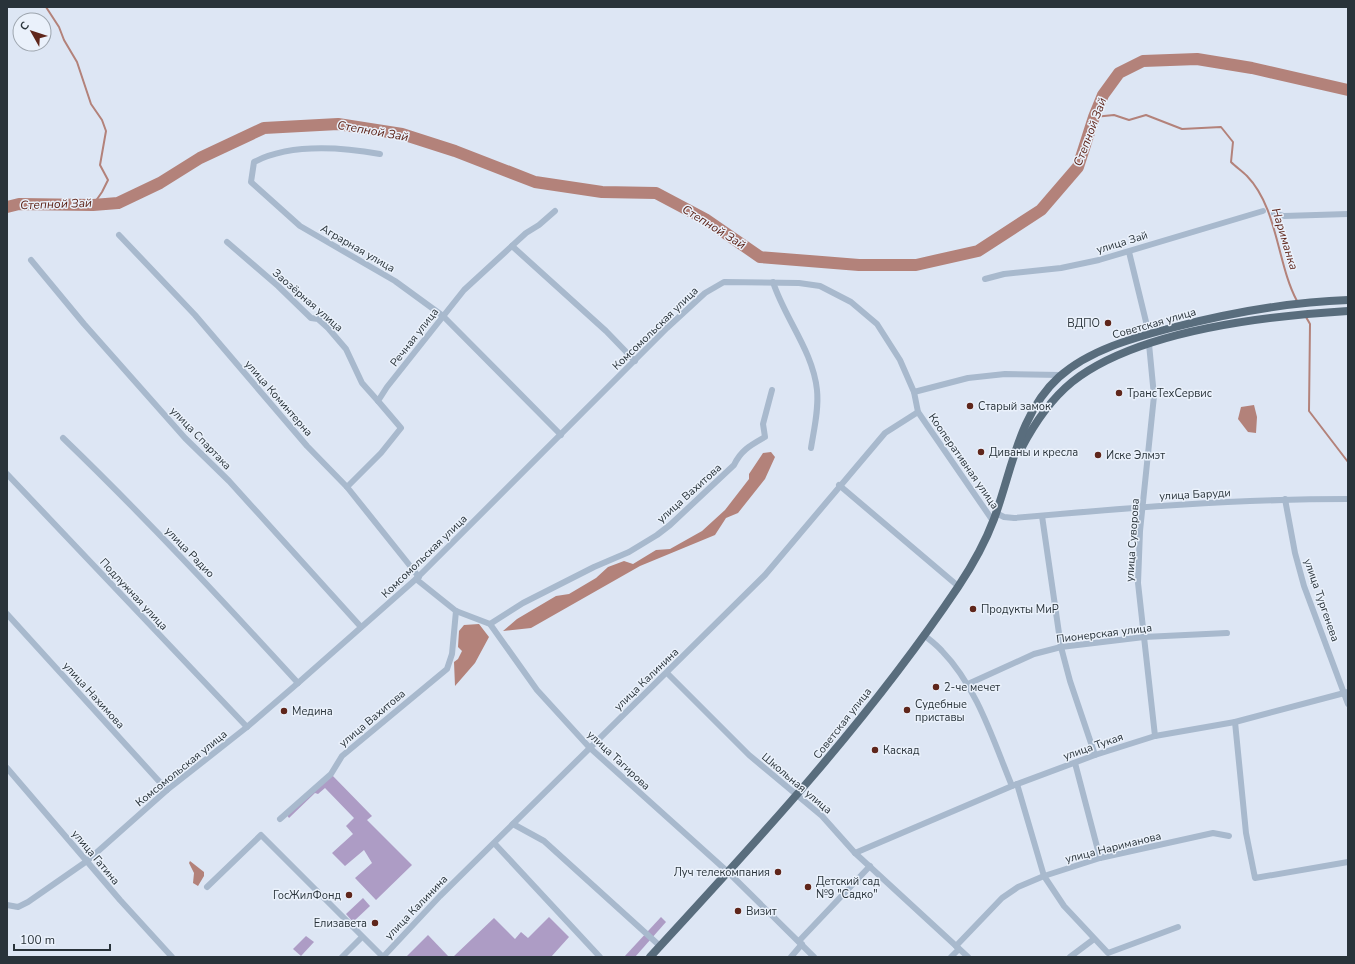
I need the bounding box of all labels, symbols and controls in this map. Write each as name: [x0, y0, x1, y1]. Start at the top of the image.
north arrow: [12, 12, 52, 52]
text: С: [16, 18, 33, 34]
water label: Степной Зай: [1070, 96, 1110, 168]
water label: Степной Зай: [336, 117, 410, 145]
water label: Степной Зай: [20, 195, 92, 213]
water label: Степной Зай: [679, 201, 749, 253]
water label: Нариманка: [1268, 206, 1302, 272]
street label: Аграрная улица: [318, 221, 398, 276]
street label: улица Зай: [1095, 228, 1150, 257]
street label: Заозёрная улица: [269, 266, 346, 335]
street label: Комсомольская улица: [609, 283, 702, 373]
street label: Советская улица: [1110, 304, 1198, 343]
street label: Речная улица: [387, 305, 442, 370]
place label: ВДПО: [1067, 316, 1100, 331]
marker: ВДПО: [1103, 318, 1113, 328]
street label: улица Коминтерна: [241, 357, 316, 440]
place label: ТрансТехСервис: [1127, 386, 1212, 401]
marker: ТрансТехСервис: [1114, 388, 1124, 398]
place label: Старый замок: [978, 399, 1051, 414]
marker: Старый замок: [965, 401, 975, 411]
street label: улица Спартака: [167, 404, 235, 473]
street label: Кооперативная улица: [925, 411, 1002, 512]
place label: Диваны и кресла: [989, 445, 1078, 460]
marker: Диваны и кресла: [976, 447, 986, 457]
place label: Иске Элмэт: [1106, 448, 1165, 463]
marker: Иске Элмэт: [1093, 450, 1103, 460]
street label: улица Вахитова: [654, 460, 725, 526]
street label: улица Баруди: [1159, 485, 1231, 504]
street label: улица Суворова: [1122, 498, 1143, 582]
street label: Комсомольская улица: [378, 511, 471, 601]
street label: улица Радио: [162, 524, 218, 581]
street label: Подлужная улица: [96, 555, 171, 634]
street label: улица Тургенева: [1300, 557, 1343, 644]
place label: Продукты МиР: [981, 602, 1059, 617]
marker: Продукты МиР: [968, 604, 978, 614]
street label: Пионерская улица: [1055, 620, 1153, 647]
street label: улица Калинина: [611, 645, 682, 714]
street label: улица Нахимова: [59, 659, 128, 732]
place label: 2-че мечет: [944, 680, 1000, 695]
marker: 2-че мечет: [931, 682, 941, 692]
street label: Советская улица: [810, 684, 875, 762]
street label: улица Вахитова: [336, 686, 409, 751]
place label: Судебные приставы: [915, 697, 967, 725]
place label: Медина: [292, 704, 333, 719]
marker: Судебные приставы: [902, 705, 912, 715]
marker: Медина: [279, 706, 289, 716]
street label: Комсомольская улица: [132, 727, 230, 810]
street label: улица Тагирова: [584, 727, 653, 794]
street label: улица Тукая: [1061, 729, 1125, 764]
place label: Каскад: [883, 743, 920, 758]
marker: Каскад: [870, 745, 880, 755]
street label: Школьная улица: [758, 750, 835, 817]
street label: улица Гатина: [68, 827, 123, 888]
street label: улица Нариманова: [1063, 828, 1163, 867]
place label: Луч телекомпания: [674, 865, 770, 880]
marker: Луч телекомпания: [773, 867, 783, 877]
street label: улица Калинина: [382, 872, 451, 943]
place label: Детский сад №9 "Садко": [816, 874, 880, 902]
marker: Детский сад №9 "Садко": [803, 882, 813, 892]
place label: ГосЖилФонд: [273, 888, 341, 903]
marker: ГосЖилФонд: [344, 890, 354, 900]
place label: Визит: [746, 904, 777, 919]
marker: Визит: [733, 906, 743, 916]
place label: Елизавета: [314, 916, 367, 931]
marker: Елизавета: [370, 918, 380, 928]
scale bar: [14, 926, 110, 952]
text: 100 m: [20, 932, 55, 948]

